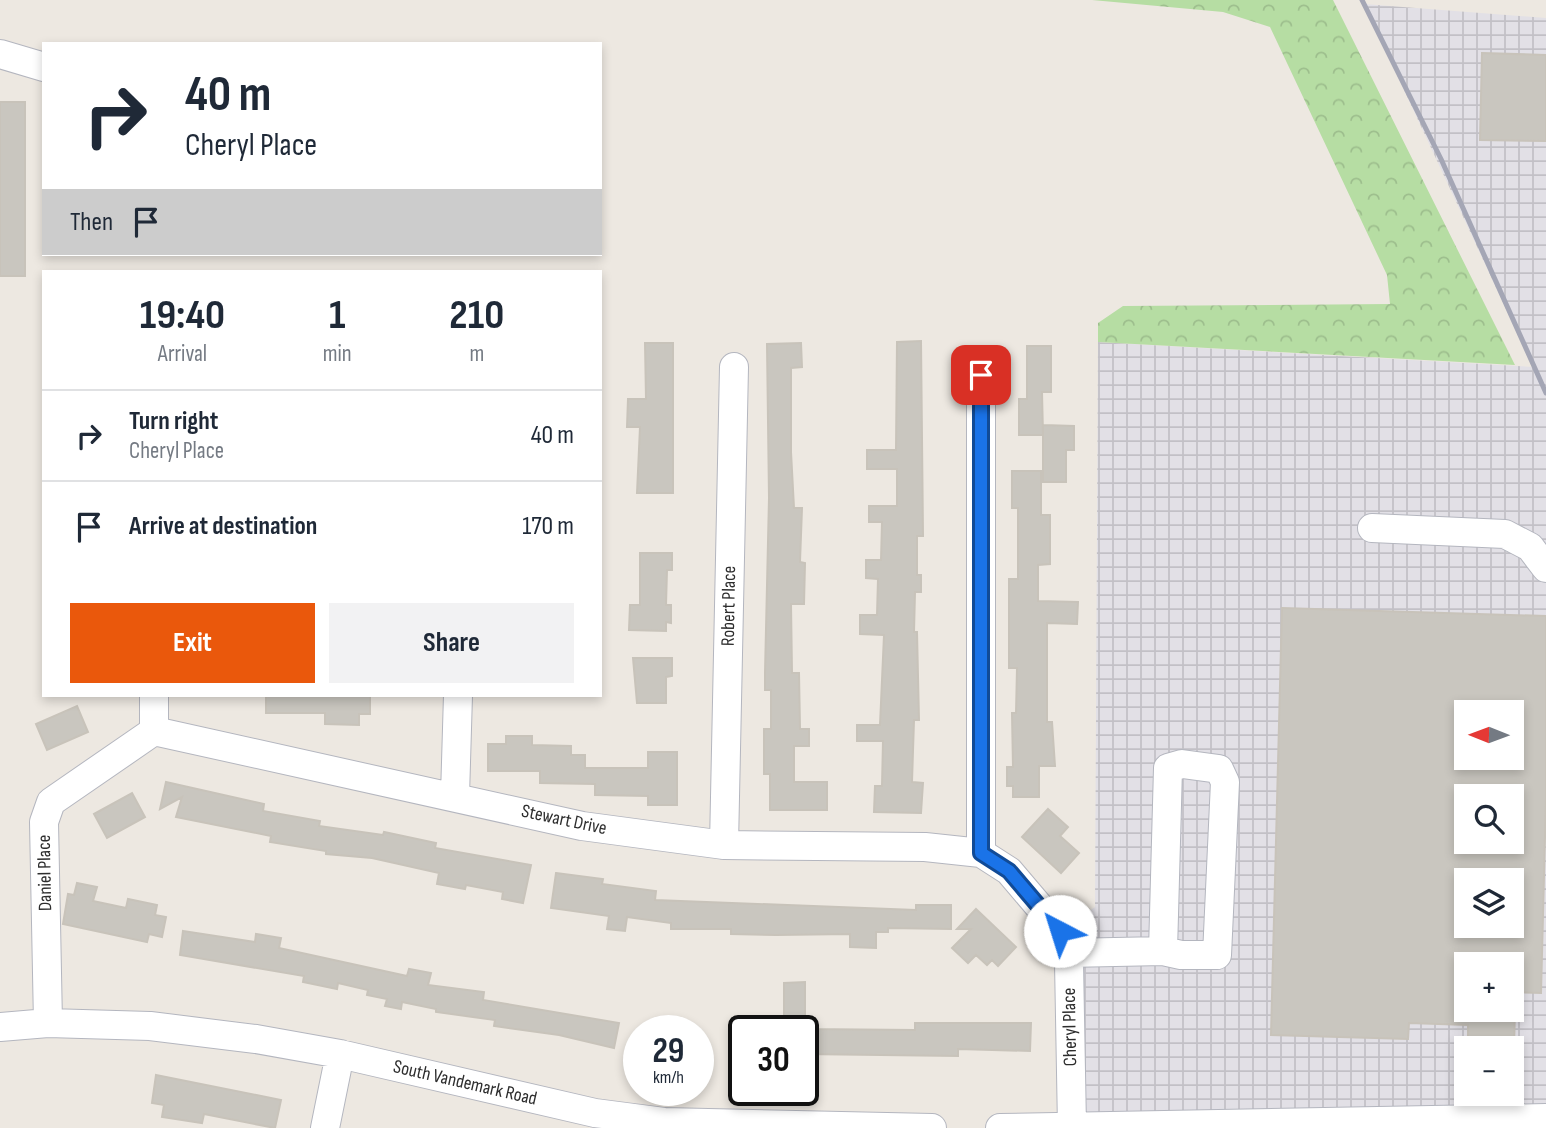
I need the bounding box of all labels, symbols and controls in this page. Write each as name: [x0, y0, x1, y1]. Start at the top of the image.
text: 40 m: [185, 66, 271, 125]
icon: right: [70, 70, 161, 161]
text: Cheryl Place: [185, 126, 317, 165]
icon: arrive: [127, 203, 165, 241]
text: Then: [70, 207, 113, 238]
text: 19:40: [140, 290, 225, 341]
text: 1: [329, 290, 345, 341]
text: 210: [449, 290, 504, 341]
text: Arrival: [158, 340, 207, 368]
text: min: [323, 340, 352, 368]
text: m: [469, 340, 484, 368]
pin: [951, 345, 1011, 405]
icon: arrive: [962, 356, 1000, 394]
text: Turn right: [129, 406, 218, 437]
icon: right: [70, 417, 108, 455]
text: 40 m: [531, 420, 574, 451]
text: Cheryl Place: [129, 437, 224, 465]
icon: arrive: [70, 508, 108, 546]
text: Arrive at destination: [129, 511, 317, 542]
text: 170 m: [522, 511, 574, 542]
street label: Robert Place: [717, 566, 741, 646]
button: Exit: [70, 603, 315, 683]
button: Share: [329, 603, 574, 683]
north arrow: [1454, 700, 1524, 770]
map controls: [1454, 700, 1524, 1106]
button: search: [1454, 784, 1524, 854]
street label: Stewart Drive: [519, 800, 609, 840]
street label: Daniel Place: [33, 835, 57, 911]
button: layers: [1454, 868, 1524, 938]
position arrow: [1023, 894, 1097, 968]
button: +: [1454, 952, 1524, 1022]
street label: Cheryl Place: [1058, 988, 1082, 1066]
speed limit sign: 30: [728, 1015, 819, 1106]
text: 29: [653, 1030, 684, 1073]
button: −: [1454, 1036, 1524, 1106]
street label: South Vandemark Road: [391, 1055, 539, 1111]
text: km/h: [653, 1067, 684, 1088]

